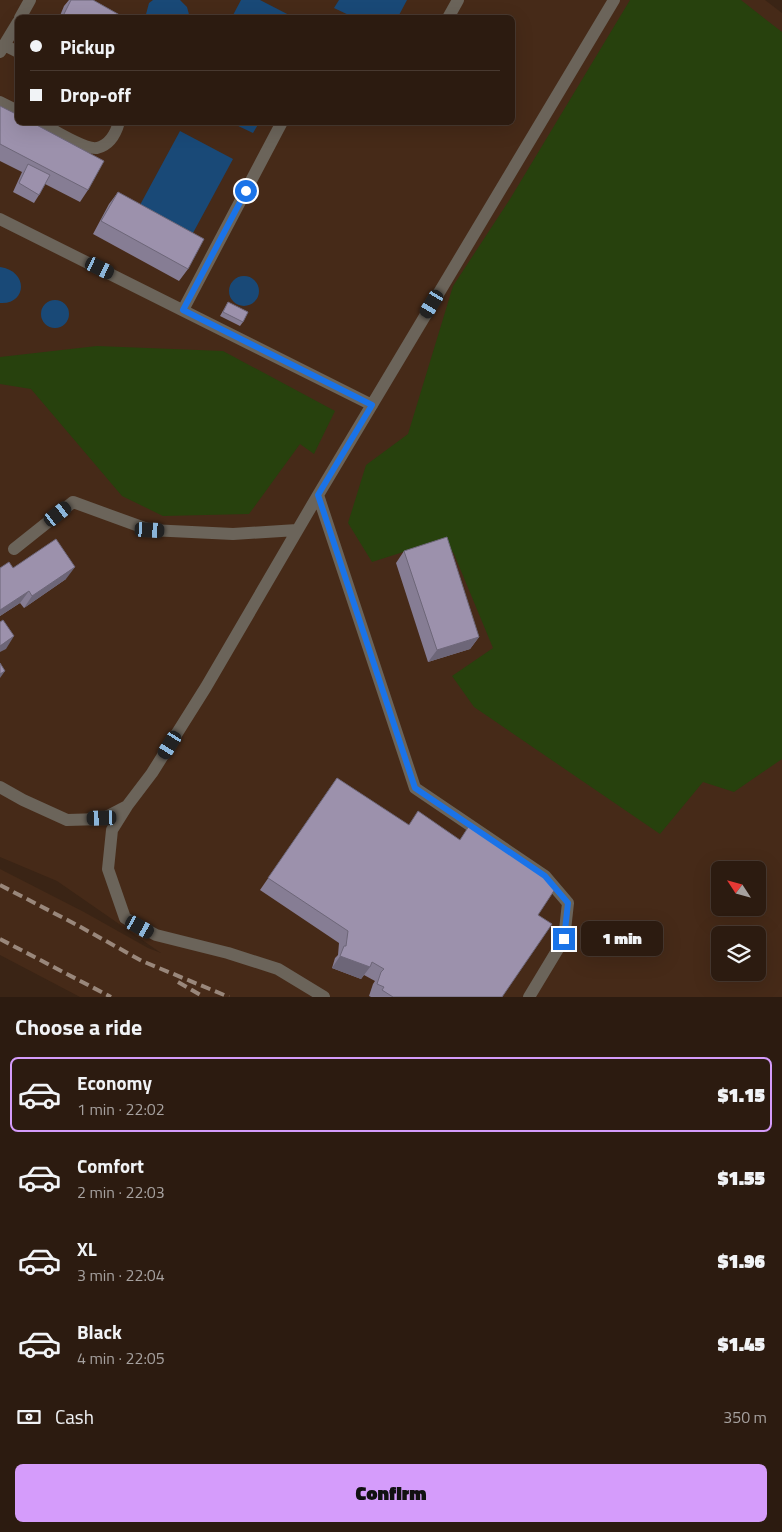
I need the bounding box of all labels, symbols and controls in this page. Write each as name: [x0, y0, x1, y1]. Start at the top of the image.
text: Pickup: [60, 32, 115, 61]
text: Drop-off: [60, 80, 131, 109]
route start: [235, 180, 257, 202]
car: [83, 255, 116, 281]
car: [417, 287, 446, 321]
car: [41, 499, 74, 529]
car: [134, 522, 165, 538]
car: [155, 728, 184, 762]
car: [86, 810, 117, 826]
north arrow: [711, 861, 766, 916]
map controls: [711, 861, 766, 981]
car: [123, 913, 156, 941]
callout: 1 min: [582, 922, 664, 956]
text: 1 min: [602, 926, 642, 950]
button: layers: [711, 926, 766, 981]
route end: [553, 928, 575, 950]
text: Choose a ride: [15, 1010, 142, 1044]
text: Economy: [77, 1068, 152, 1097]
icon: car: [17, 1072, 62, 1117]
text: $1.15: [718, 1080, 765, 1109]
text: 1 min · 22:02: [77, 1097, 165, 1121]
text: Comfort: [77, 1151, 144, 1180]
icon: car: [17, 1155, 62, 1200]
text: $1.55: [718, 1163, 765, 1192]
text: 2 min · 22:03: [77, 1180, 165, 1204]
text: XL: [77, 1234, 97, 1263]
icon: car: [17, 1238, 62, 1283]
text: $1.96: [718, 1246, 765, 1275]
text: 3 min · 22:04: [77, 1263, 165, 1287]
text: Black: [77, 1317, 122, 1346]
icon: car: [17, 1321, 62, 1366]
text: $1.45: [718, 1329, 765, 1358]
text: 4 min · 22:05: [77, 1346, 165, 1370]
text: Cash: [55, 1402, 94, 1431]
icon: cash: [15, 1403, 43, 1431]
text: 350 m: [723, 1405, 767, 1429]
button: Confirm: [15, 1464, 767, 1522]

